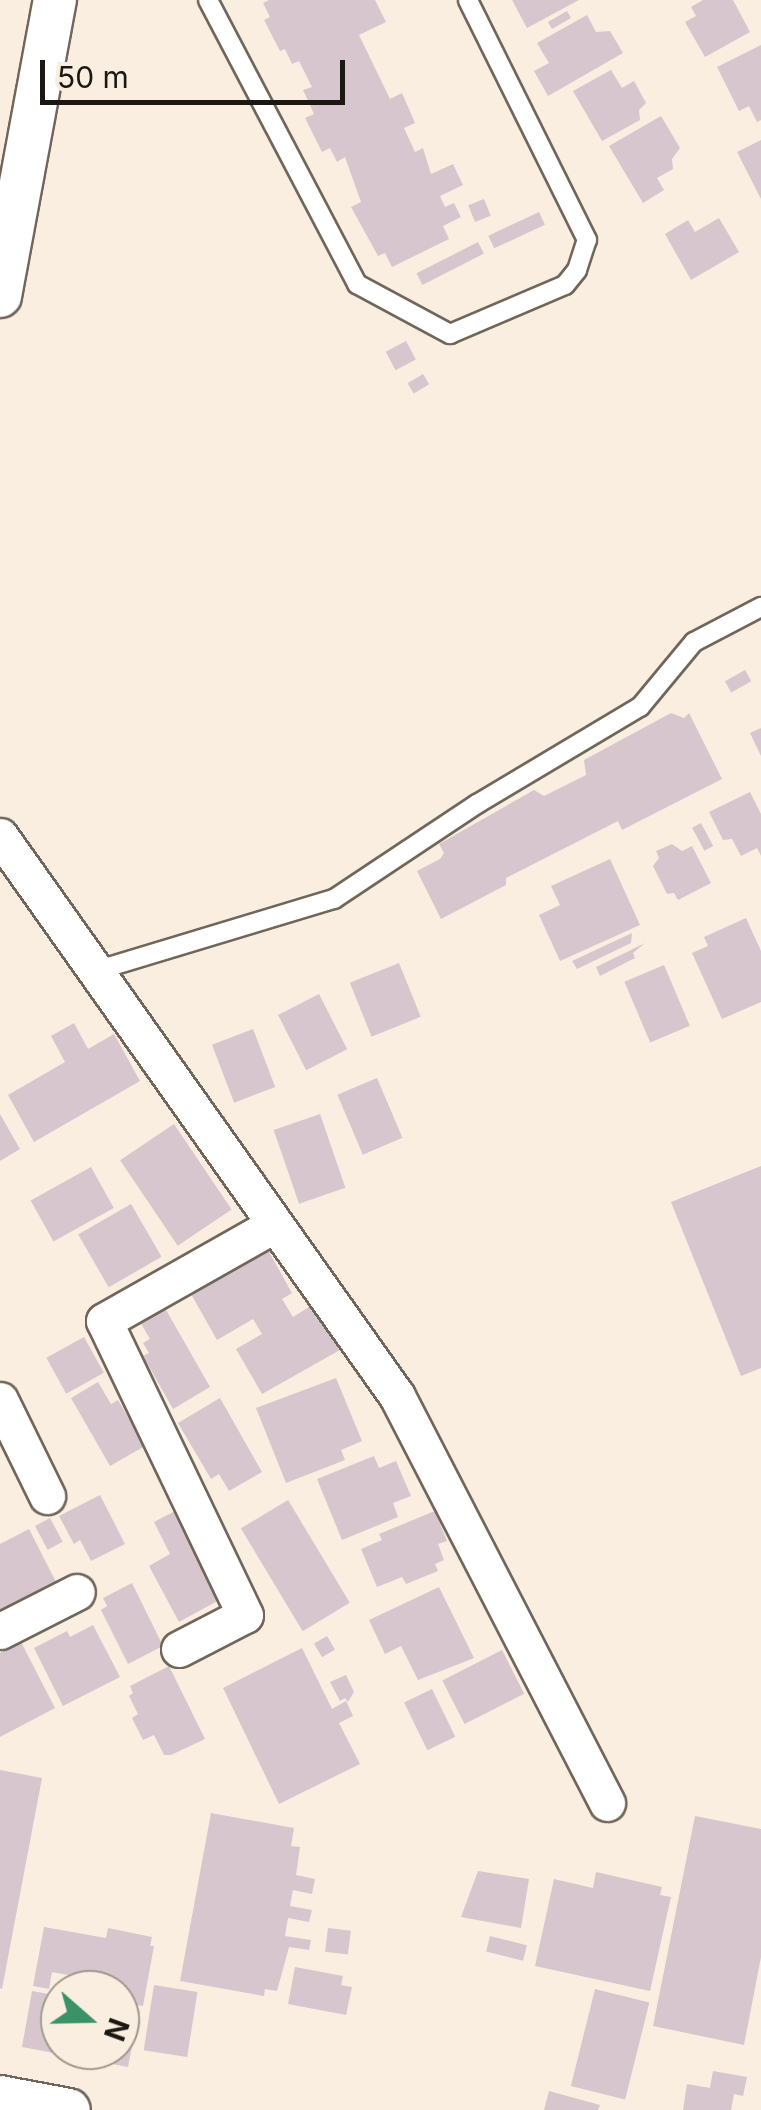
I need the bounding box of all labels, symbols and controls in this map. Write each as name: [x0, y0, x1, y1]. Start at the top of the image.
scale bar: [45, 40, 350, 102]
text: 50 m: [57, 59, 129, 95]
north arrow: [40, 1970, 140, 2070]
text: N: [97, 2014, 136, 2045]

